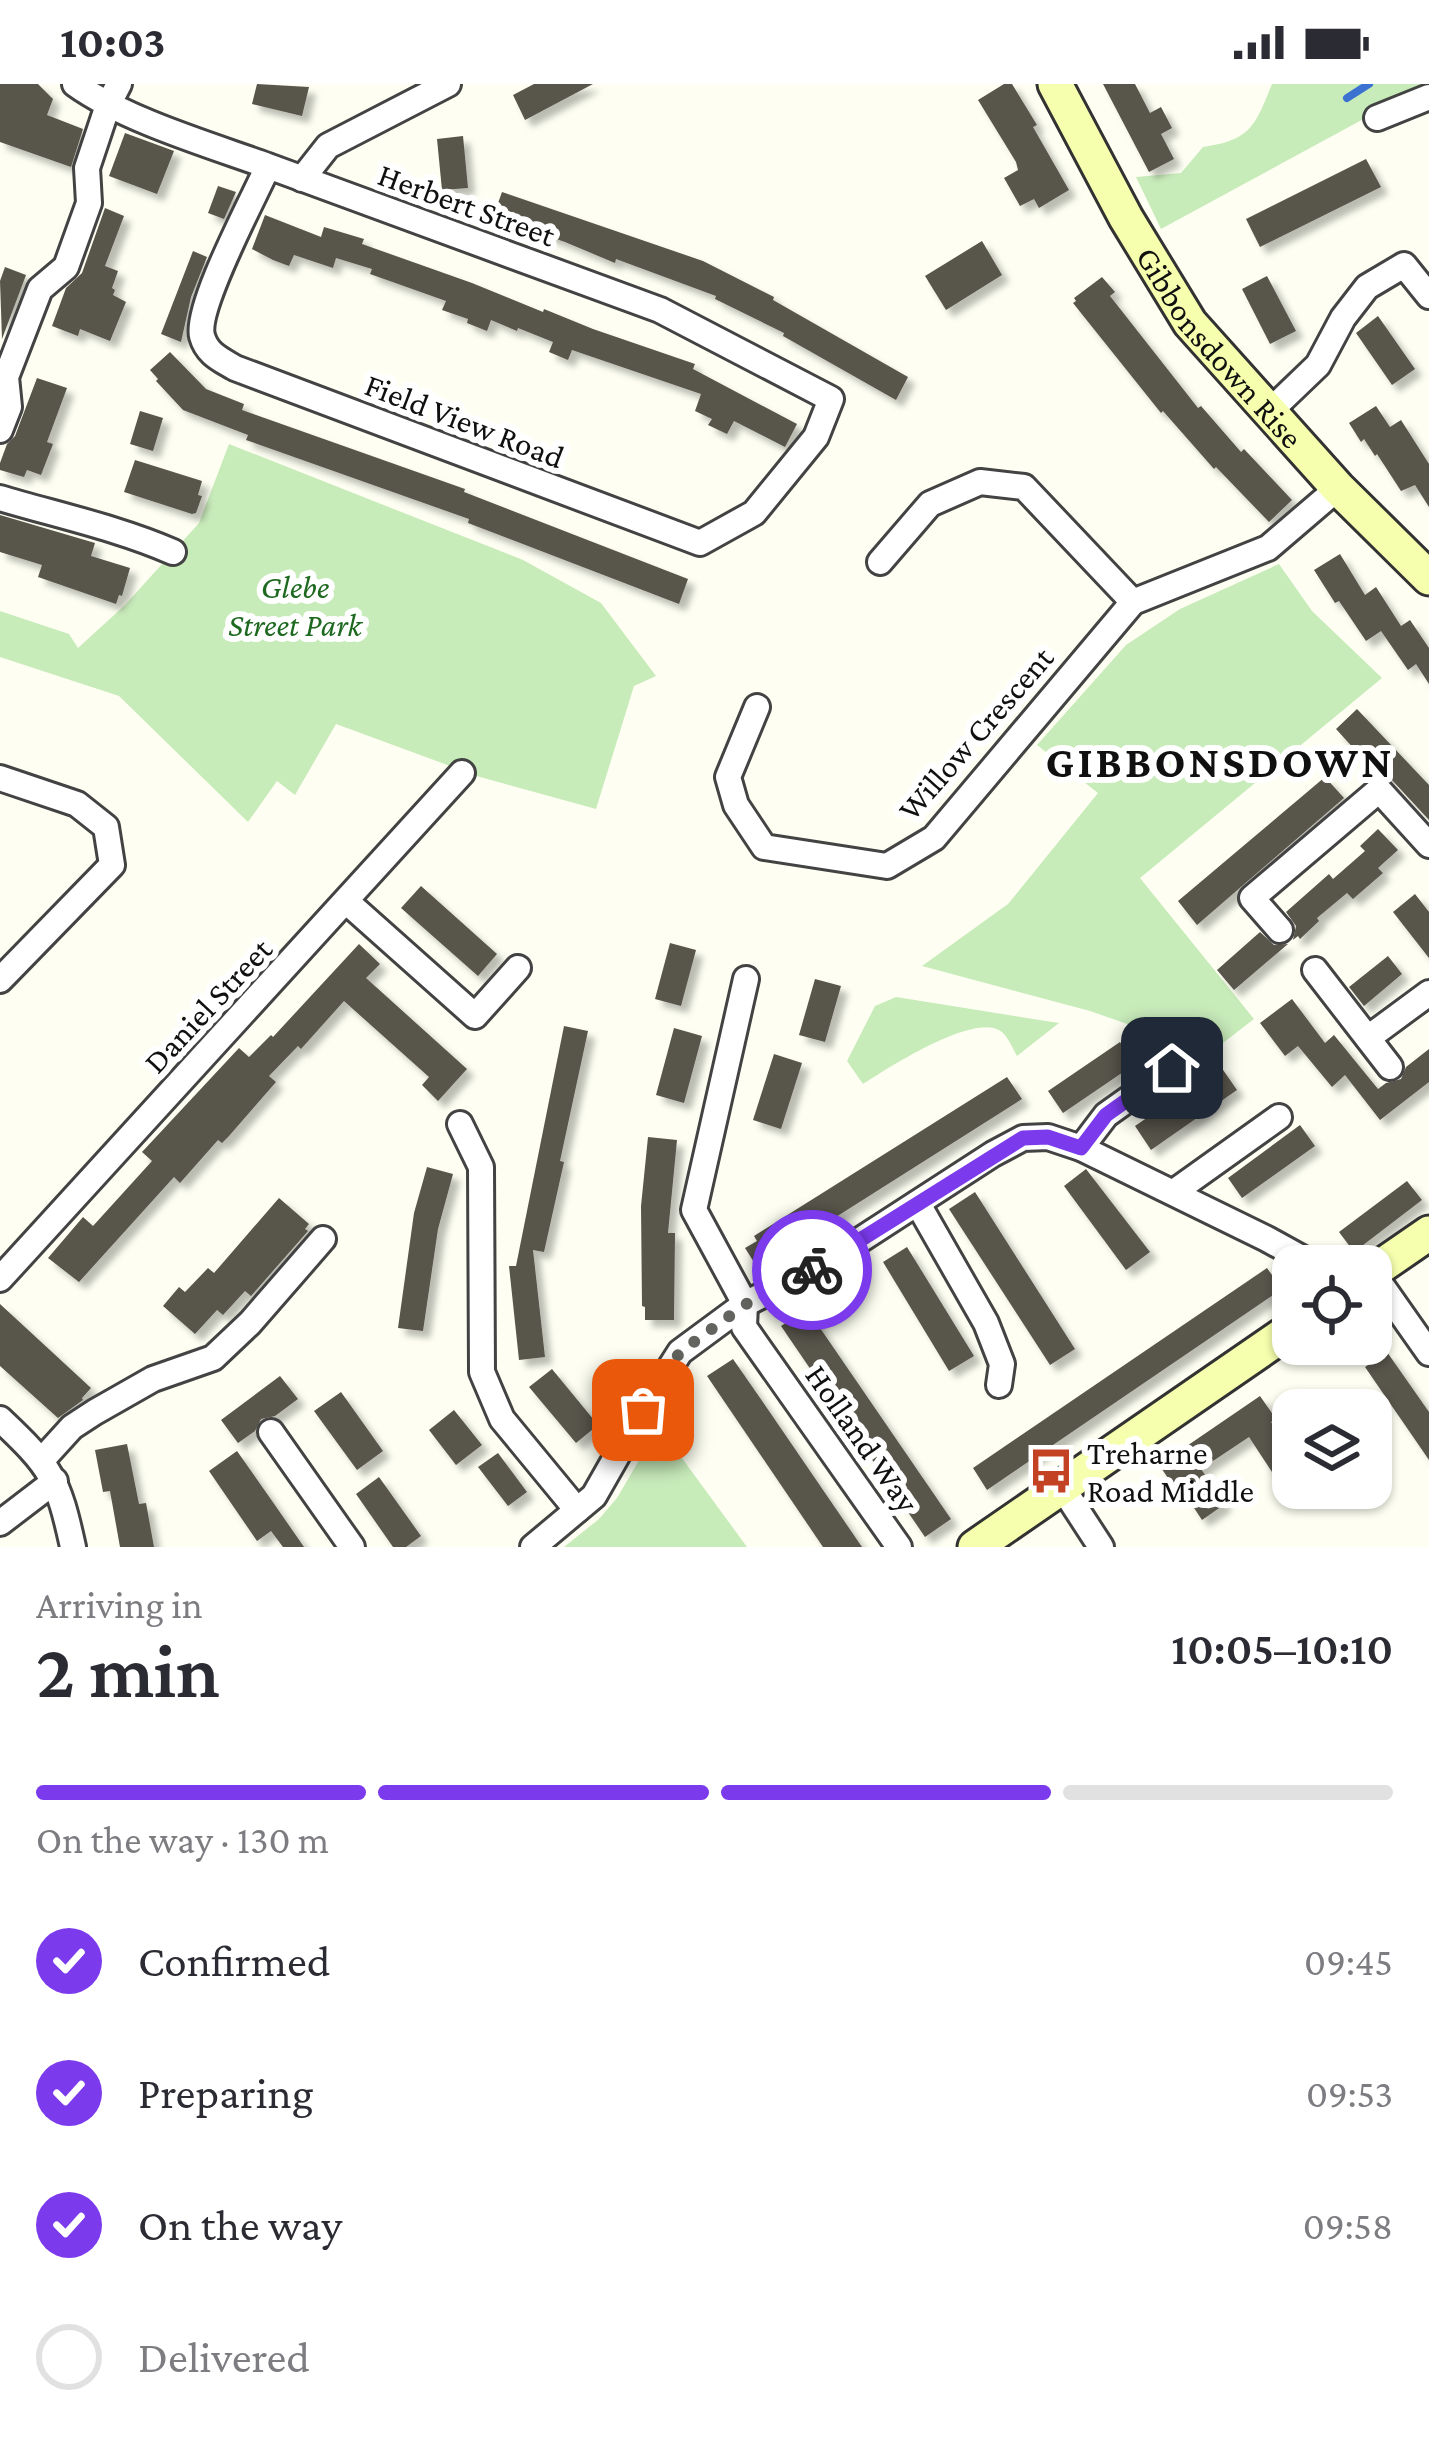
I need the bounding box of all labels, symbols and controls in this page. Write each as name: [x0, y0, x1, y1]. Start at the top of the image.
text: 10:03: [60, 17, 165, 67]
street label: Herbert Street: [373, 155, 561, 254]
street label: Gibbonsdown Rise: [1129, 240, 1311, 455]
street label: Field View Road: [360, 366, 570, 475]
park label: Glebe Street Park: [228, 568, 364, 643]
street label: Willow Crescent: [890, 638, 1061, 827]
district label: GIBBONSDOWN: [1045, 737, 1395, 787]
street label: Daniel Street: [136, 930, 280, 1080]
pin: [1121, 1017, 1223, 1119]
icon: home: [1139, 1035, 1205, 1101]
courier: [752, 1210, 872, 1330]
icon: bike: [779, 1237, 845, 1303]
map controls: [1272, 1245, 1392, 1509]
button: locate: [1272, 1245, 1392, 1365]
street label: Holland Way: [798, 1358, 927, 1520]
pin: [592, 1359, 694, 1461]
icon: bag: [610, 1377, 676, 1443]
button: layers: [1272, 1389, 1392, 1509]
place label: Treharne Road Middle: [1087, 1434, 1254, 1509]
bus stop icon: Treharne Road Middle: [1026, 1446, 1076, 1496]
text: Arriving in: [36, 1583, 203, 1626]
text: 10:05–10:10: [1171, 1624, 1393, 1674]
text: 2 min: [36, 1627, 220, 1714]
text: On the way · 130 m: [36, 1818, 329, 1861]
icon: check: [36, 1928, 102, 1994]
text: Confirmed: [138, 1936, 330, 1986]
text: 09:45: [1304, 1940, 1393, 1983]
icon: check: [36, 2060, 102, 2126]
text: Preparing: [138, 2068, 314, 2118]
text: 09:53: [1306, 2072, 1393, 2115]
icon: check: [36, 2192, 102, 2258]
text: On the way: [138, 2200, 342, 2250]
text: 09:58: [1303, 2204, 1393, 2247]
text: Delivered: [138, 2332, 310, 2382]

